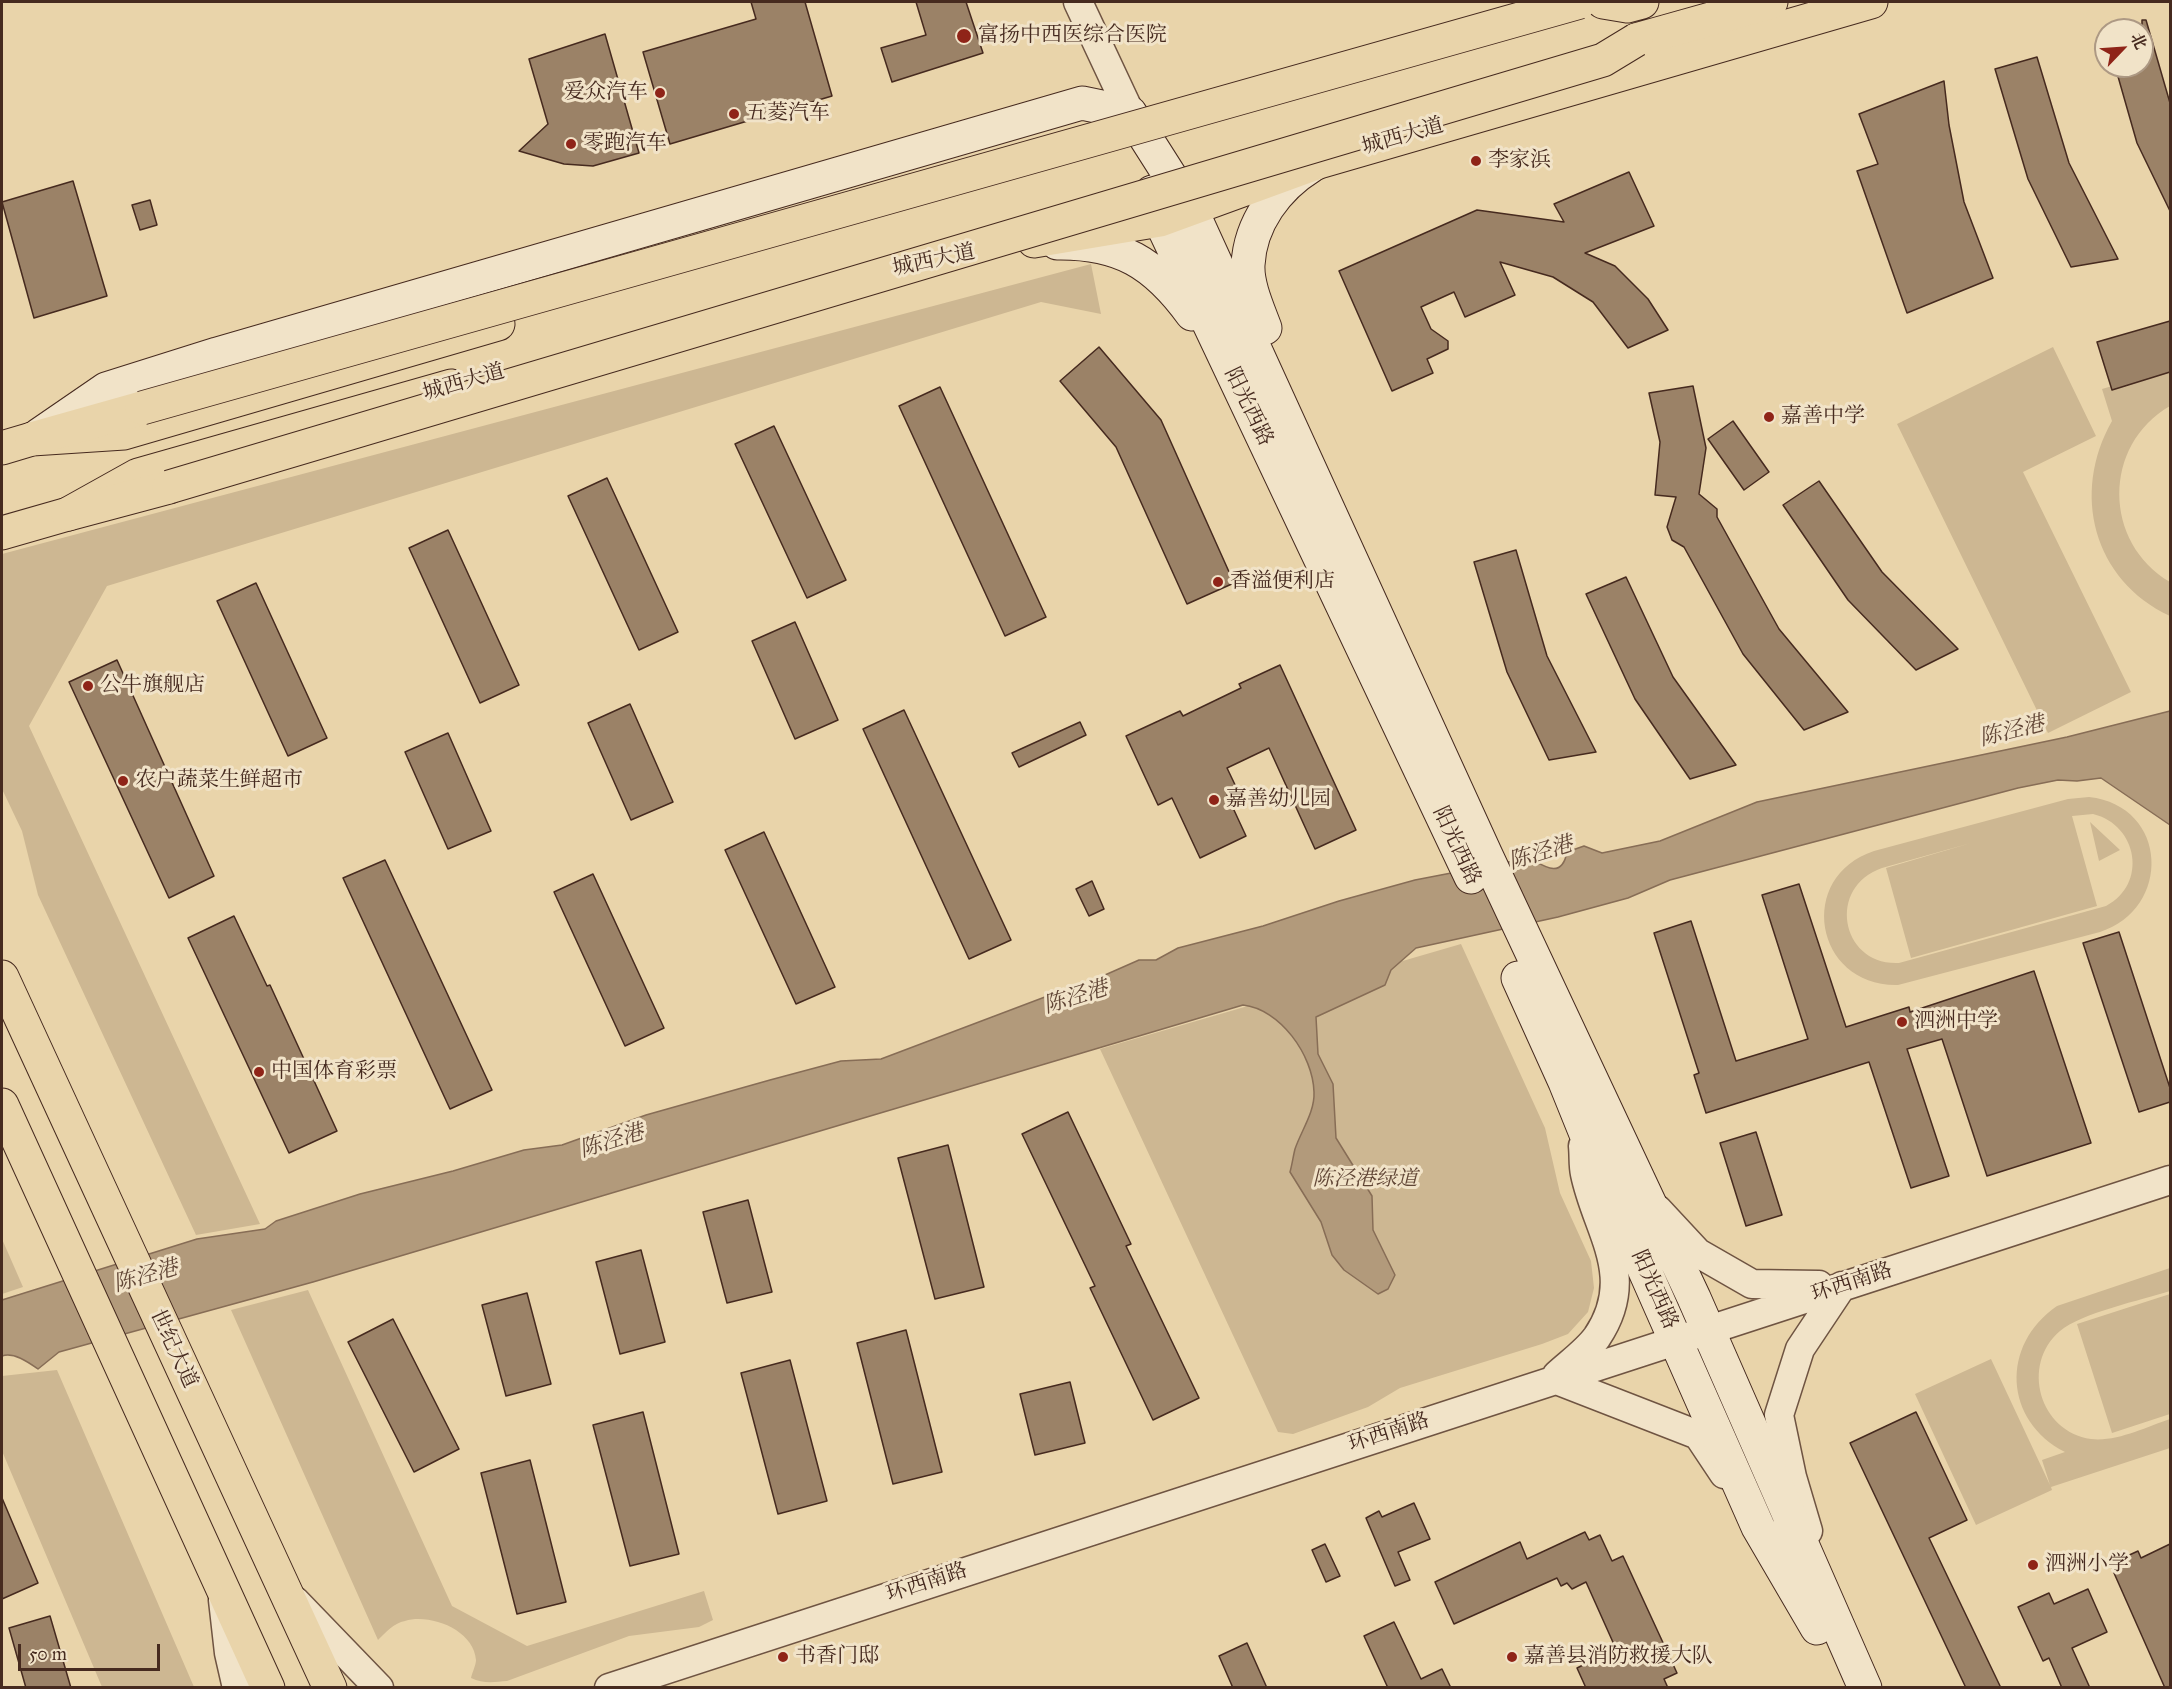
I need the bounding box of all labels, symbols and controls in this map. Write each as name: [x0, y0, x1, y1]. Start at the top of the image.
north arrow: [2094, 18, 2154, 78]
place label: 富扬中西医综合医院: [978, 23, 1167, 49]
marker: 富扬中西医综合医院: [955, 27, 973, 45]
text: 北: [2127, 30, 2151, 52]
place label: 爱众汽车: [564, 80, 648, 106]
marker: 爱众汽车: [653, 86, 667, 100]
place label: 五菱汽车: [746, 101, 830, 127]
marker: 五菱汽车: [727, 107, 741, 121]
street label: 城西大道: [1359, 113, 1447, 161]
place label: 零跑汽车: [583, 131, 667, 157]
marker: 零跑汽车: [564, 137, 578, 151]
place label: 李家浜: [1488, 148, 1551, 174]
marker: 李家浜: [1469, 154, 1483, 168]
street label: 城西大道: [890, 240, 978, 282]
street label: 城西大道: [420, 359, 508, 407]
street label: 阳光西路: [1218, 364, 1278, 450]
place label: 嘉善中学: [1781, 404, 1865, 430]
marker: 嘉善中学: [1762, 410, 1776, 424]
place label: 香溢便利店: [1230, 569, 1335, 595]
marker: 香溢便利店: [1211, 575, 1225, 589]
place label: 公牛旗舰店: [100, 673, 205, 699]
marker: 公牛旗舰店: [81, 679, 95, 693]
water label: 陈泾港: [1977, 711, 2047, 753]
place label: 农户蔬菜生鲜超市: [135, 768, 303, 794]
marker: 农户蔬菜生鲜超市: [116, 774, 130, 788]
place label: 嘉善幼儿园: [1226, 787, 1331, 813]
marker: 嘉善幼儿园: [1207, 793, 1221, 807]
street label: 阳光西路: [1427, 803, 1485, 889]
water label: 陈泾港: [1506, 832, 1576, 876]
water label: 陈泾港: [1041, 976, 1111, 1020]
place label: 泗洲中学: [1914, 1009, 1998, 1035]
marker: 泗洲中学: [1895, 1015, 1909, 1029]
place label: 中国体育彩票: [271, 1059, 397, 1085]
marker: 中国体育彩票: [252, 1065, 266, 1079]
water label: 陈泾港: [577, 1120, 647, 1164]
park label: 陈泾港绿道: [1313, 1167, 1417, 1193]
street label: 阳光西路: [1625, 1247, 1683, 1333]
water label: 陈泾港: [111, 1255, 181, 1299]
street label: 环西南路: [1808, 1258, 1896, 1308]
street label: 世纪大道: [144, 1306, 202, 1392]
street label: 环西南路: [1345, 1408, 1433, 1458]
place label: 泗洲小学: [2045, 1552, 2129, 1578]
street label: 环西南路: [883, 1558, 971, 1608]
marker: 泗洲小学: [2026, 1558, 2040, 1572]
scale bar: [21, 1632, 164, 1670]
text: 50 m: [29, 1643, 67, 1665]
place label: 书香门邸: [795, 1644, 879, 1670]
place label: 嘉善县消防救援大队: [1524, 1644, 1713, 1670]
marker: 书香门邸: [776, 1650, 790, 1664]
marker: 嘉善县消防救援大队: [1505, 1650, 1519, 1664]

